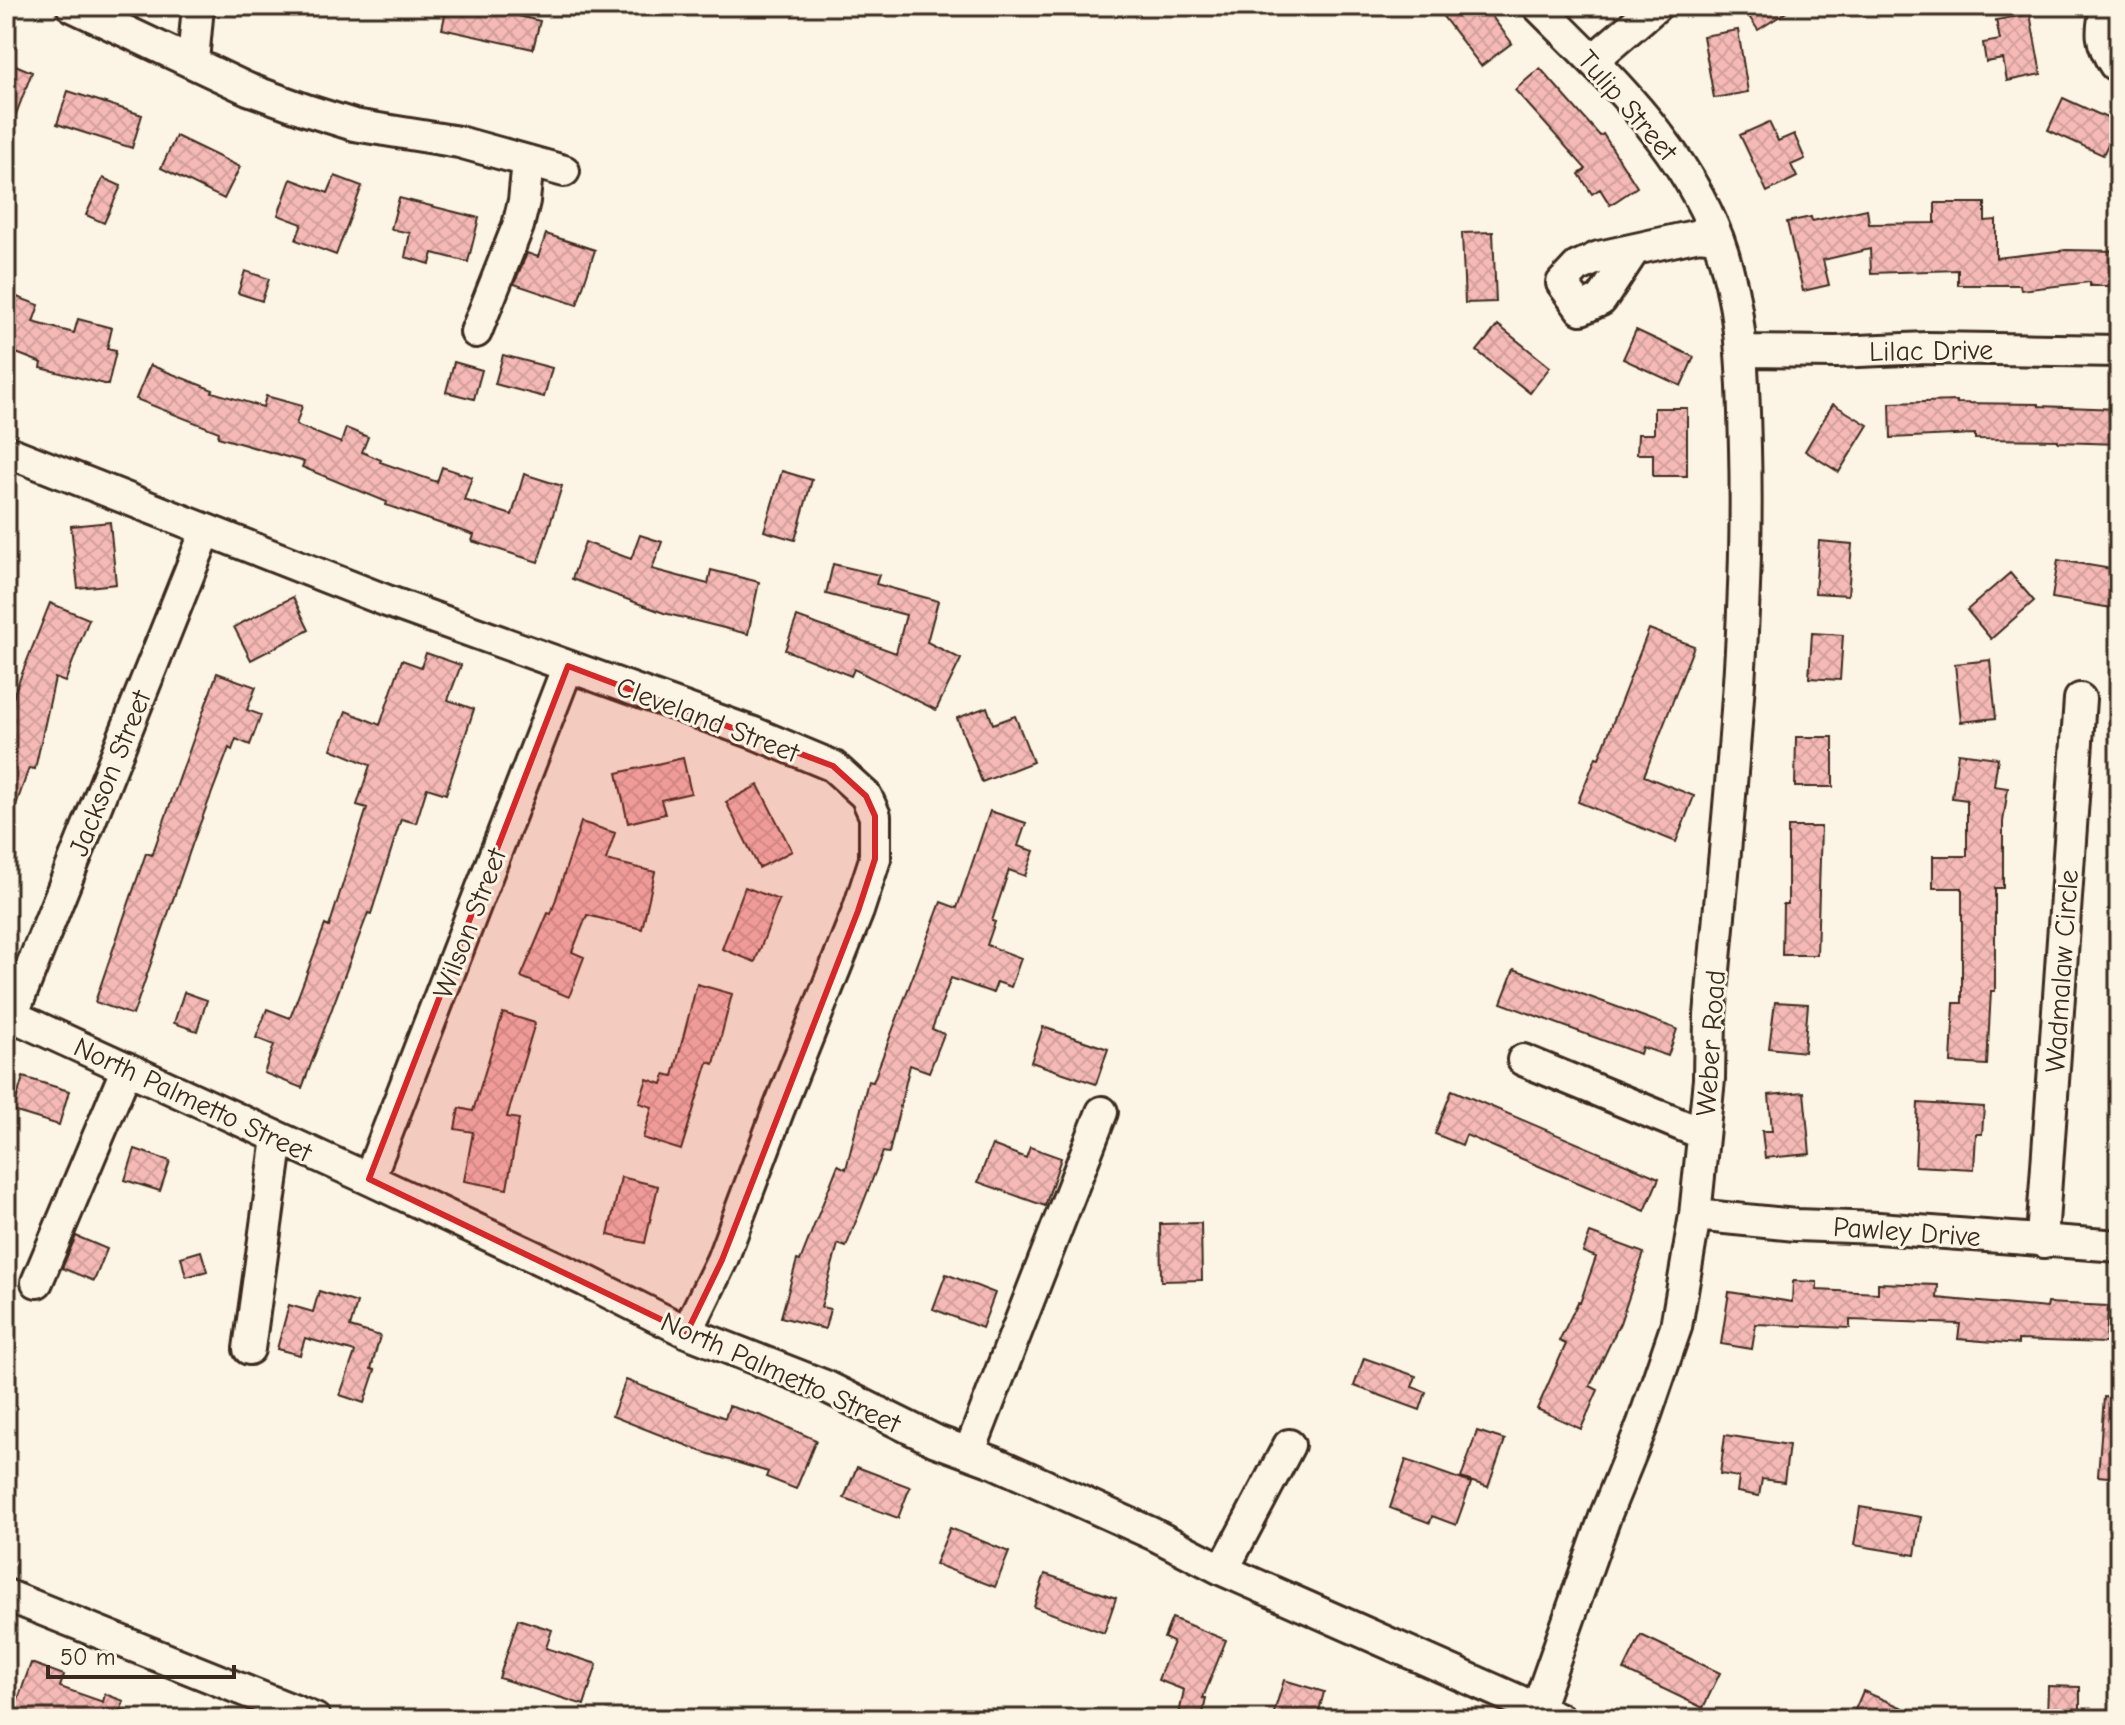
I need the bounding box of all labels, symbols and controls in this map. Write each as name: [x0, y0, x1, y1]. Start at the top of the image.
street label: Tulip Street: [1571, 44, 1684, 168]
street label: Lilac Drive: [1869, 334, 1993, 368]
street label: Cleveland Street: [612, 670, 804, 770]
street label: Jackson Street: [62, 685, 158, 861]
street label: Wilson Street: [427, 843, 514, 1003]
street label: Wadmalaw Circle: [2039, 868, 2085, 1074]
street label: Weber Road: [1690, 969, 1732, 1117]
street label: North Palmetto Street: [69, 1031, 317, 1169]
street label: Pawley Drive: [1832, 1211, 1982, 1253]
street label: North Palmetto Street: [656, 1306, 906, 1440]
scale bar: [48, 1629, 234, 1679]
text: 50 m: [60, 1643, 116, 1671]

